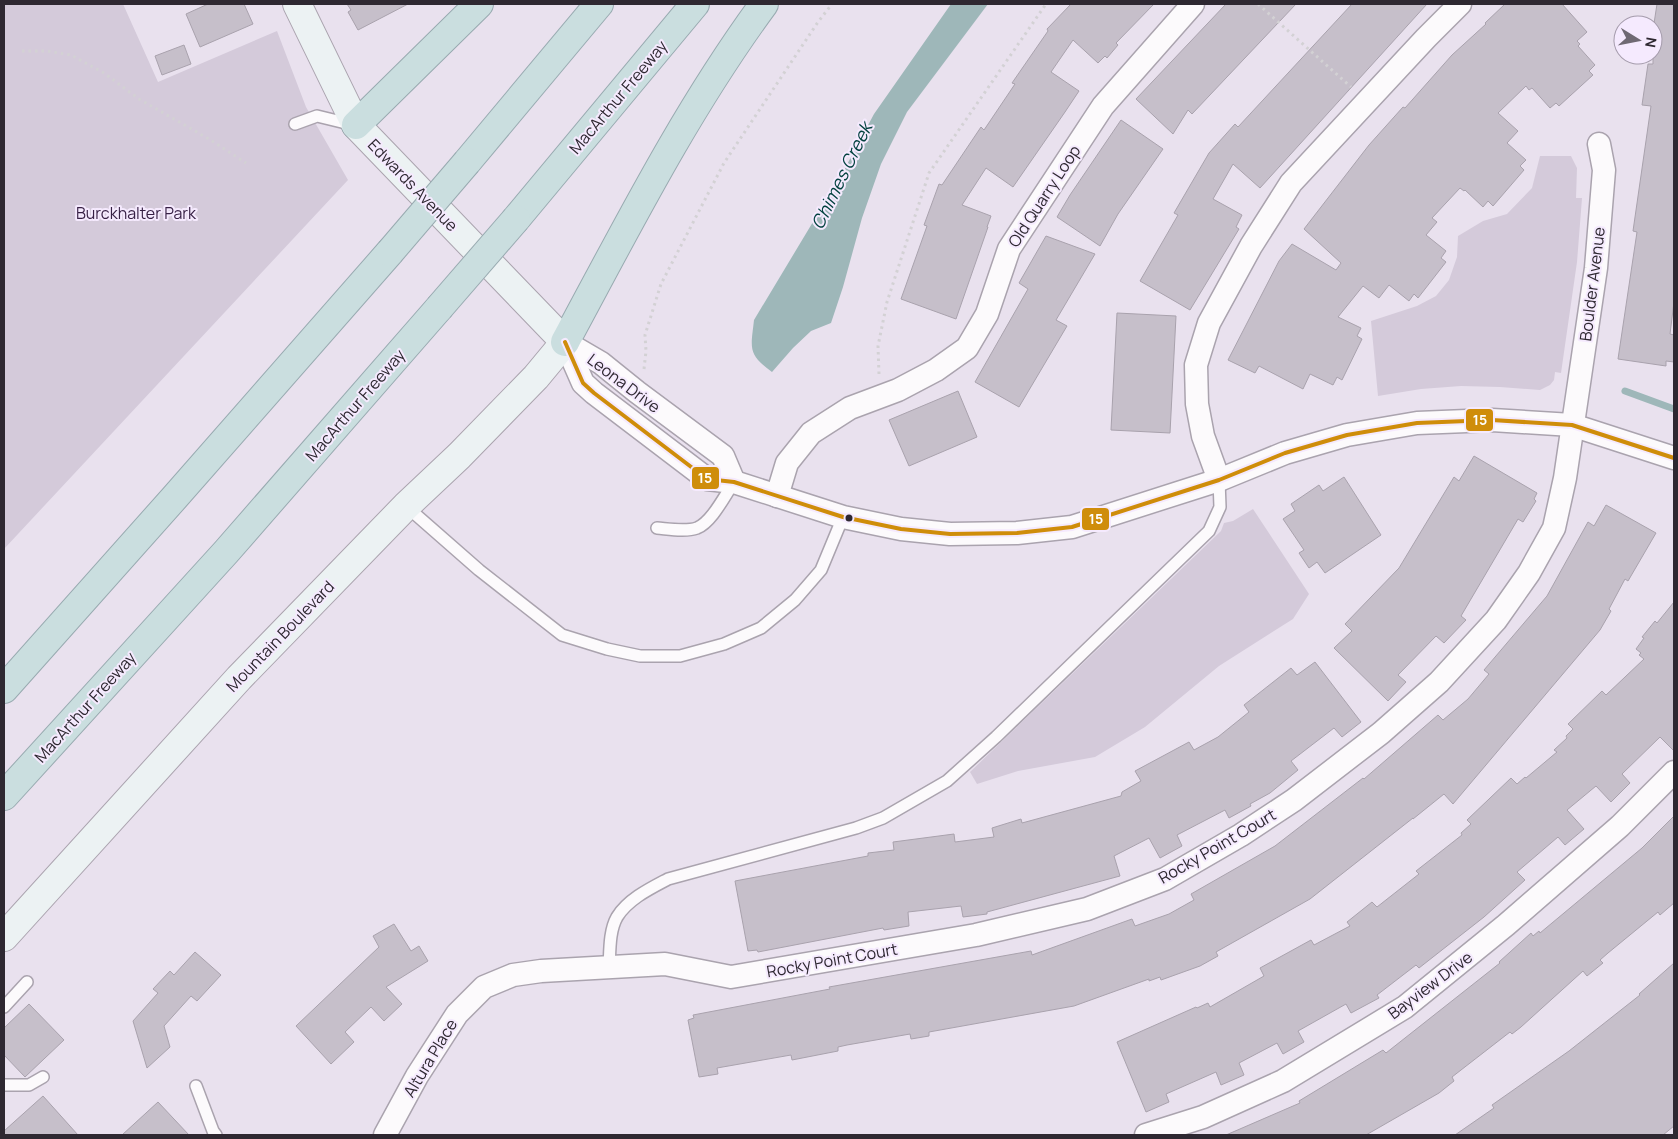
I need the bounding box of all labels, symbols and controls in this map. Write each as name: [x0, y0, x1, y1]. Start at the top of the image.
north arrow: [1613, 15, 1663, 65]
street label: MacArthur Freeway: [564, 35, 672, 159]
text: N: [1641, 36, 1662, 49]
water label: Chimes Creek: [805, 116, 879, 233]
street label: Edwards Avenue: [363, 134, 463, 236]
street label: Old Quarry Loop: [1003, 141, 1085, 251]
park label: Burckhalter Park: [76, 202, 197, 224]
street label: Boulder Avenue: [1574, 226, 1610, 342]
street label: MacArthur Freeway: [300, 344, 410, 466]
street label: Leona Drive: [583, 348, 665, 418]
line badge: 15: [1465, 408, 1494, 432]
text: 15: [1473, 410, 1487, 429]
line badge: 15: [691, 466, 720, 490]
text: 15: [698, 468, 712, 487]
line badge: 15: [1081, 507, 1110, 531]
text: 15: [1089, 509, 1103, 528]
unlabelled marker: [844, 513, 854, 523]
street label: Mountain Boulevard: [221, 576, 339, 696]
street label: MacArthur Freeway: [29, 646, 141, 767]
street label: Rocky Point Court: [1154, 803, 1280, 889]
street label: Rocky Point Court: [765, 938, 899, 982]
street label: Bayview Drive: [1383, 946, 1477, 1024]
street label: Altura Place: [398, 1015, 462, 1101]

